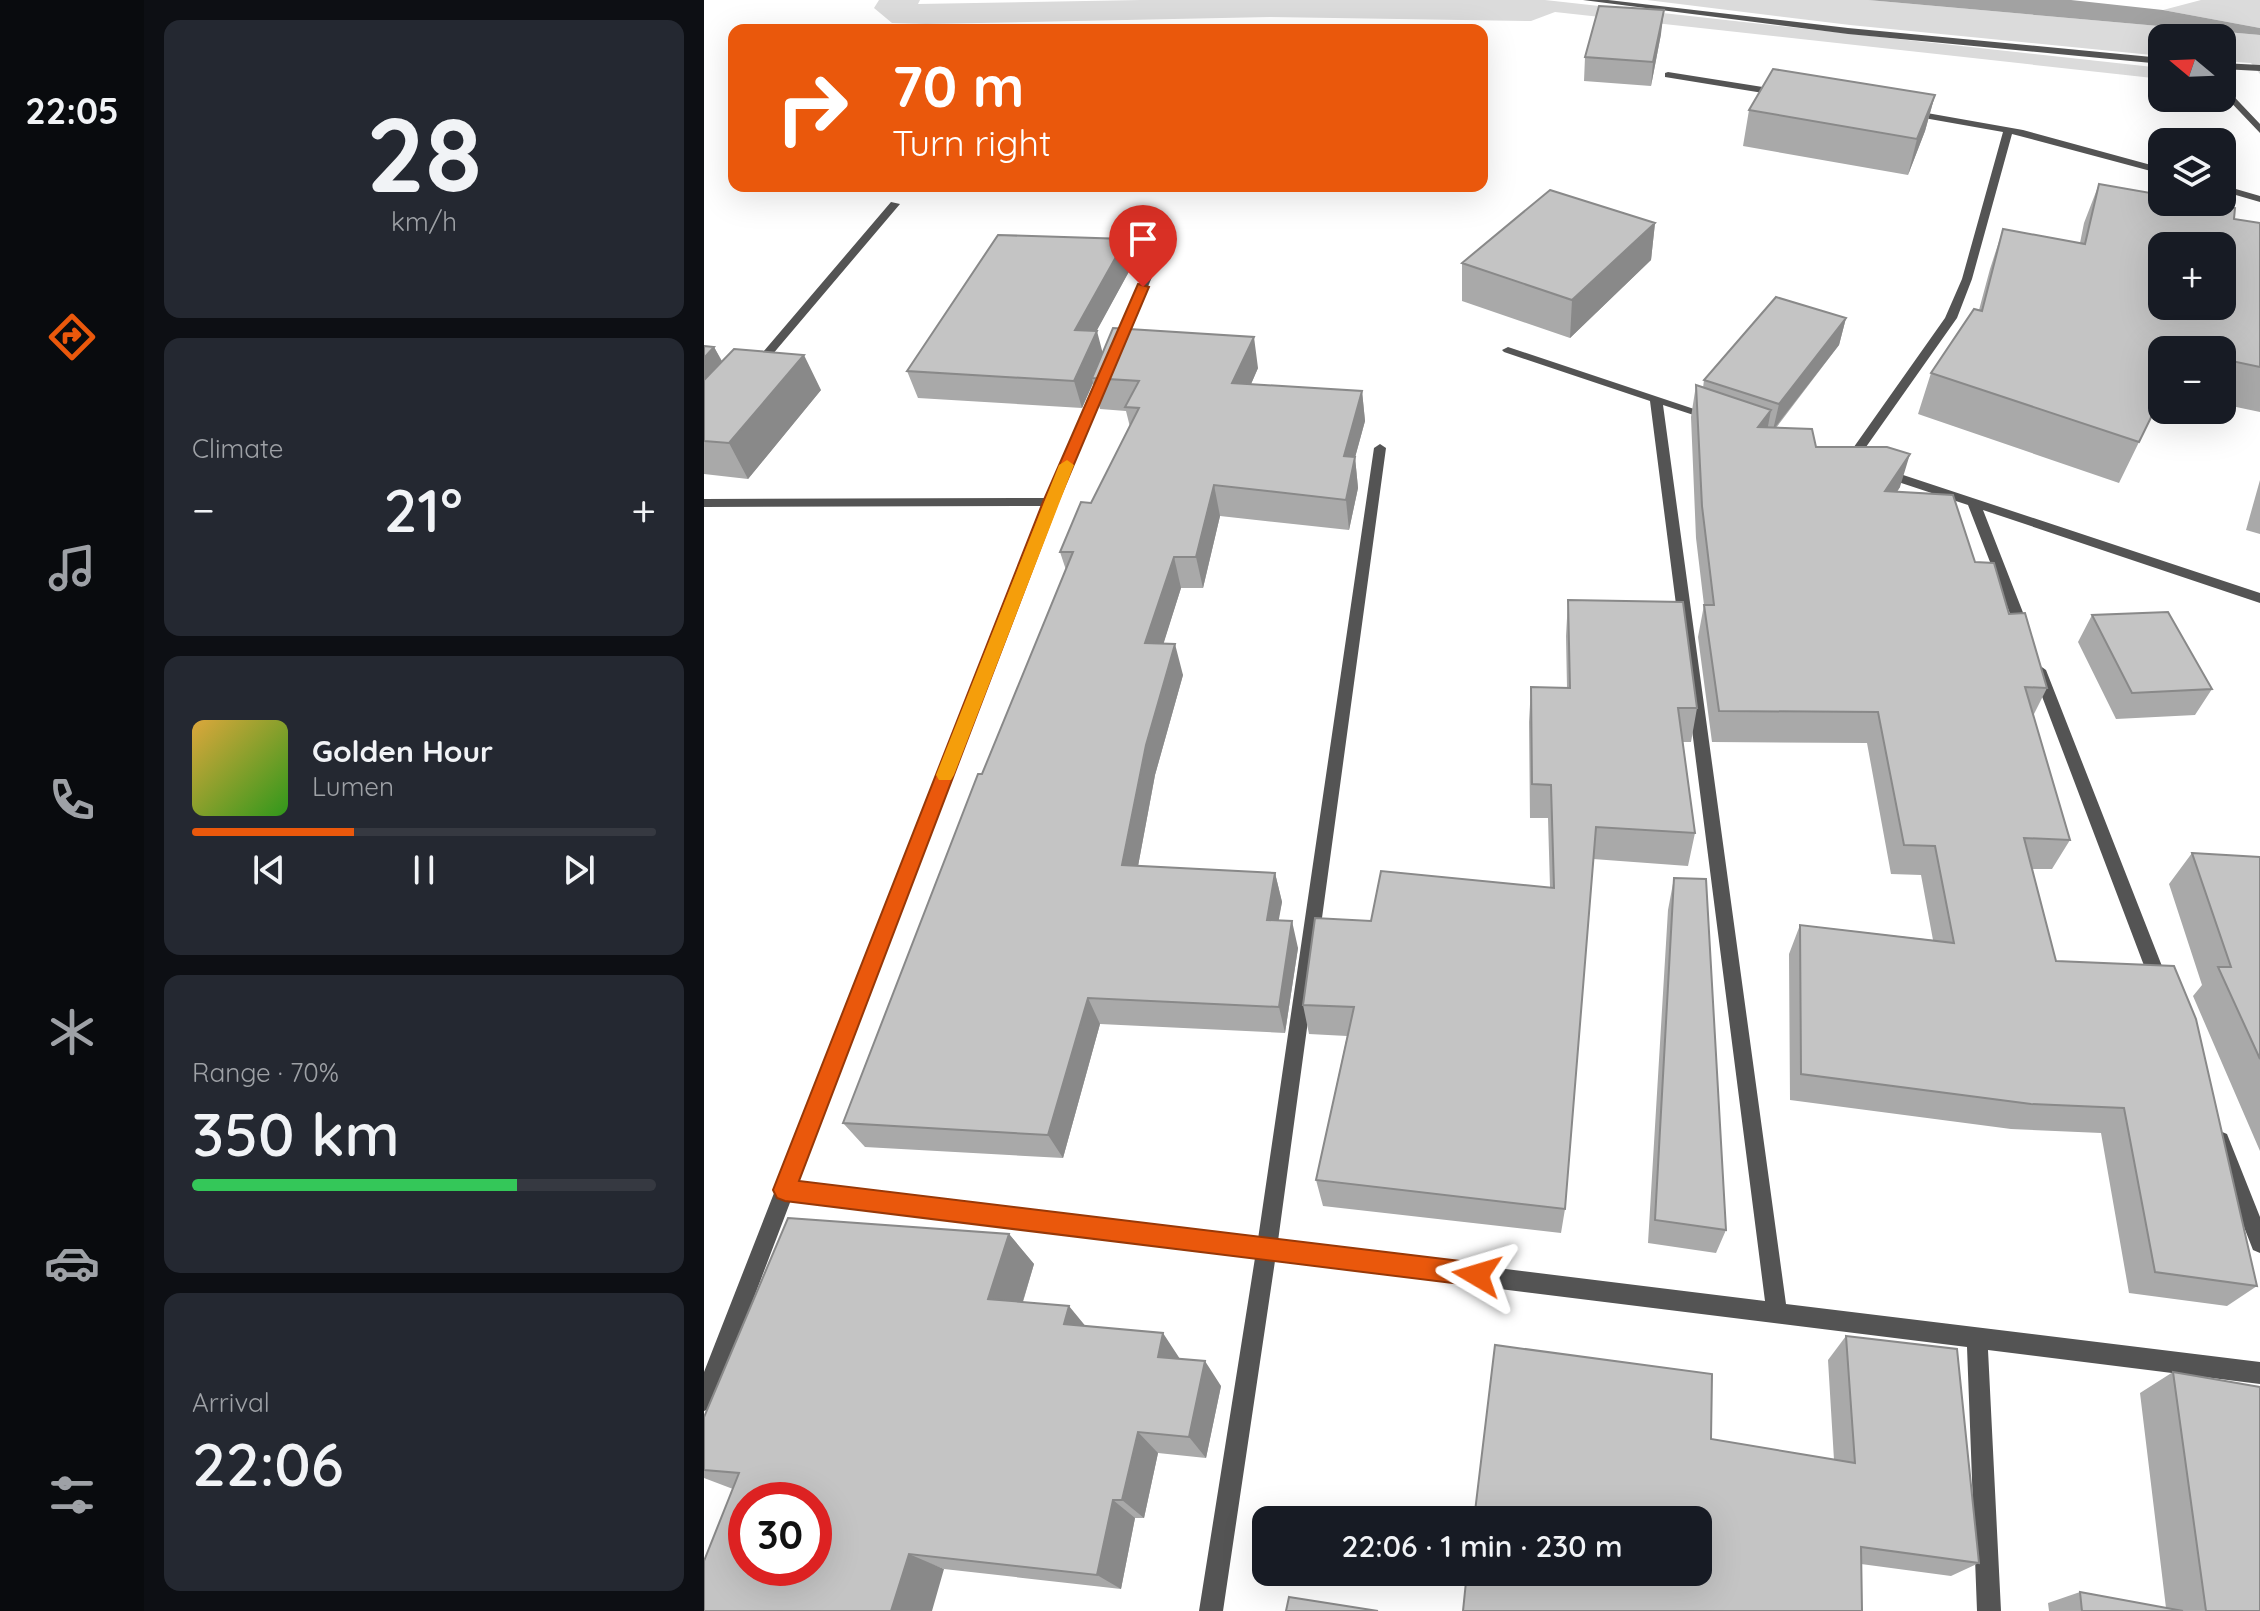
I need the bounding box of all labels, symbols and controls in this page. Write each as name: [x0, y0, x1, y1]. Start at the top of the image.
north arrow: [2148, 24, 2236, 112]
map controls: [2148, 24, 2236, 424]
text: 70 m: [892, 51, 1024, 121]
icon: right: [760, 56, 864, 160]
text: 22:05: [25, 88, 119, 133]
text: 28: [366, 88, 482, 218]
text: Turn right: [892, 120, 1051, 165]
button: layers: [2148, 128, 2236, 216]
text: km/h: [391, 205, 457, 238]
pin: [1109, 205, 1177, 287]
icon: arrive: [1121, 217, 1165, 261]
button: +: [2148, 232, 2236, 320]
icon: directions: [44, 309, 100, 365]
button: −: [2148, 336, 2236, 424]
text: Climate: [192, 432, 283, 465]
text: 21°: [383, 472, 463, 547]
text: −: [192, 482, 215, 537]
text: +: [631, 482, 656, 537]
icon: music: [44, 540, 100, 596]
text: Golden Hour: [312, 732, 493, 770]
text: Lumen: [312, 770, 394, 803]
icon: phone: [44, 772, 100, 828]
icon: previous: [247, 848, 291, 892]
icon: pause: [402, 848, 446, 892]
icon: next: [557, 848, 601, 892]
icon: climate: [44, 1004, 100, 1060]
text: Range · 70%: [192, 1056, 339, 1089]
text: 350 km: [192, 1096, 400, 1171]
position arrow: [1435, 1233, 1519, 1317]
icon: car: [44, 1235, 100, 1291]
text: Arrival: [192, 1386, 270, 1419]
text: 22:06: [192, 1426, 344, 1501]
icon: filters: [44, 1467, 100, 1523]
speed limit sign: 30: [728, 1482, 832, 1586]
text: 22:06 · 1 min · 230 m: [1341, 1527, 1623, 1565]

